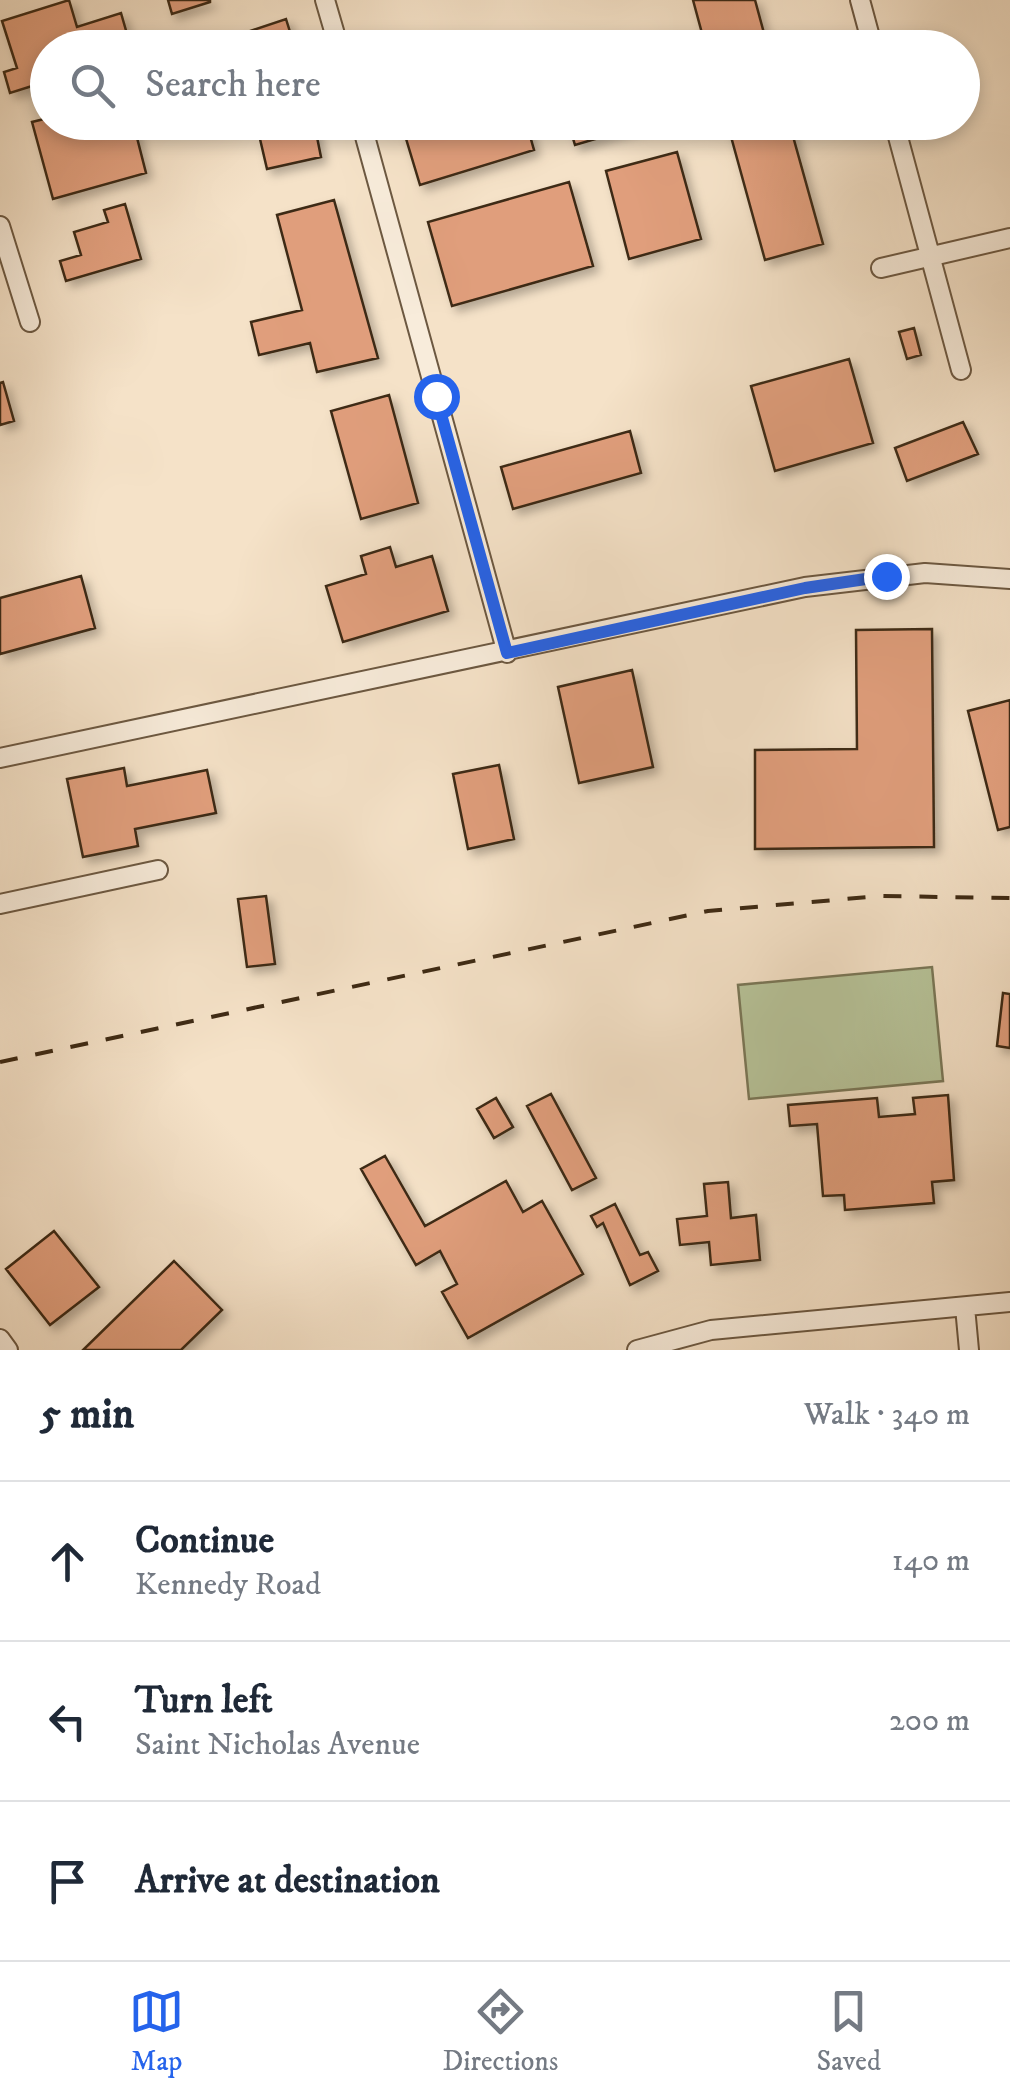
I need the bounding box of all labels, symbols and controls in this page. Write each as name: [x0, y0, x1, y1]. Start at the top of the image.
search box: [30, 30, 980, 140]
icon: search: [65, 58, 120, 113]
text: Search here: [145, 61, 321, 109]
route start: [414, 374, 460, 420]
route end: [864, 554, 910, 600]
text: 5 min: [40, 1389, 134, 1441]
text: Walk · 340 m: [804, 1395, 970, 1435]
text: Continue: [135, 1517, 274, 1565]
icon: ahead: [40, 1534, 95, 1589]
text: 140 m: [892, 1541, 970, 1581]
text: Kennedy Road: [135, 1565, 321, 1605]
text: Turn left: [135, 1677, 273, 1725]
icon: left: [40, 1694, 95, 1749]
text: 200 m: [889, 1701, 970, 1741]
text: Saint Nicholas Avenue: [135, 1725, 420, 1765]
icon: arrive: [40, 1854, 95, 1909]
text: Arrive at destination: [135, 1857, 440, 1905]
tab: Map: [129, 1984, 184, 2079]
tab: Directions: [442, 1984, 558, 2079]
tab: Saved: [817, 1984, 881, 2079]

